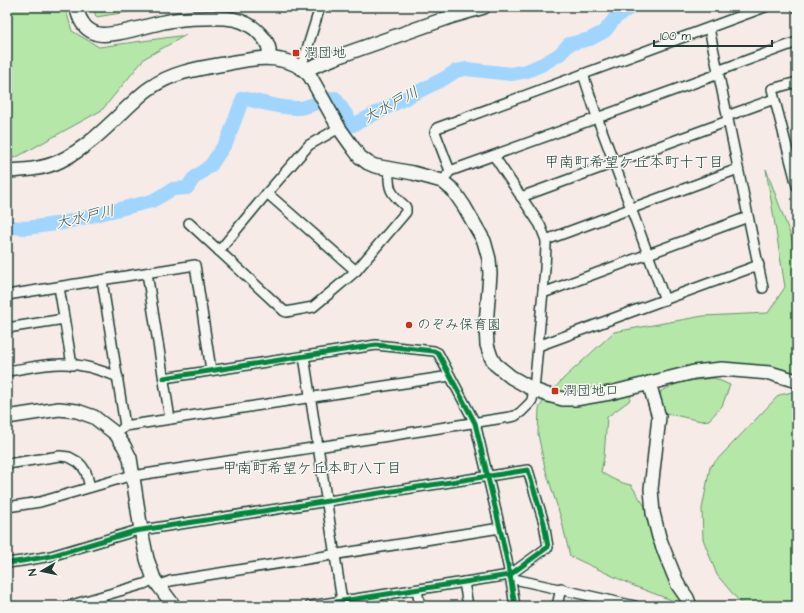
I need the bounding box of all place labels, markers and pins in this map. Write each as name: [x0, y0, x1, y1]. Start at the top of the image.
place label: 潤団地: [304, 43, 346, 63]
marker: 潤団地: [291, 48, 301, 58]
place label: のぞみ保育園: [417, 315, 501, 335]
marker: のぞみ保育園: [404, 320, 414, 330]
place label: 潤団地口: [563, 381, 619, 401]
marker: 潤団地口: [550, 386, 560, 396]

